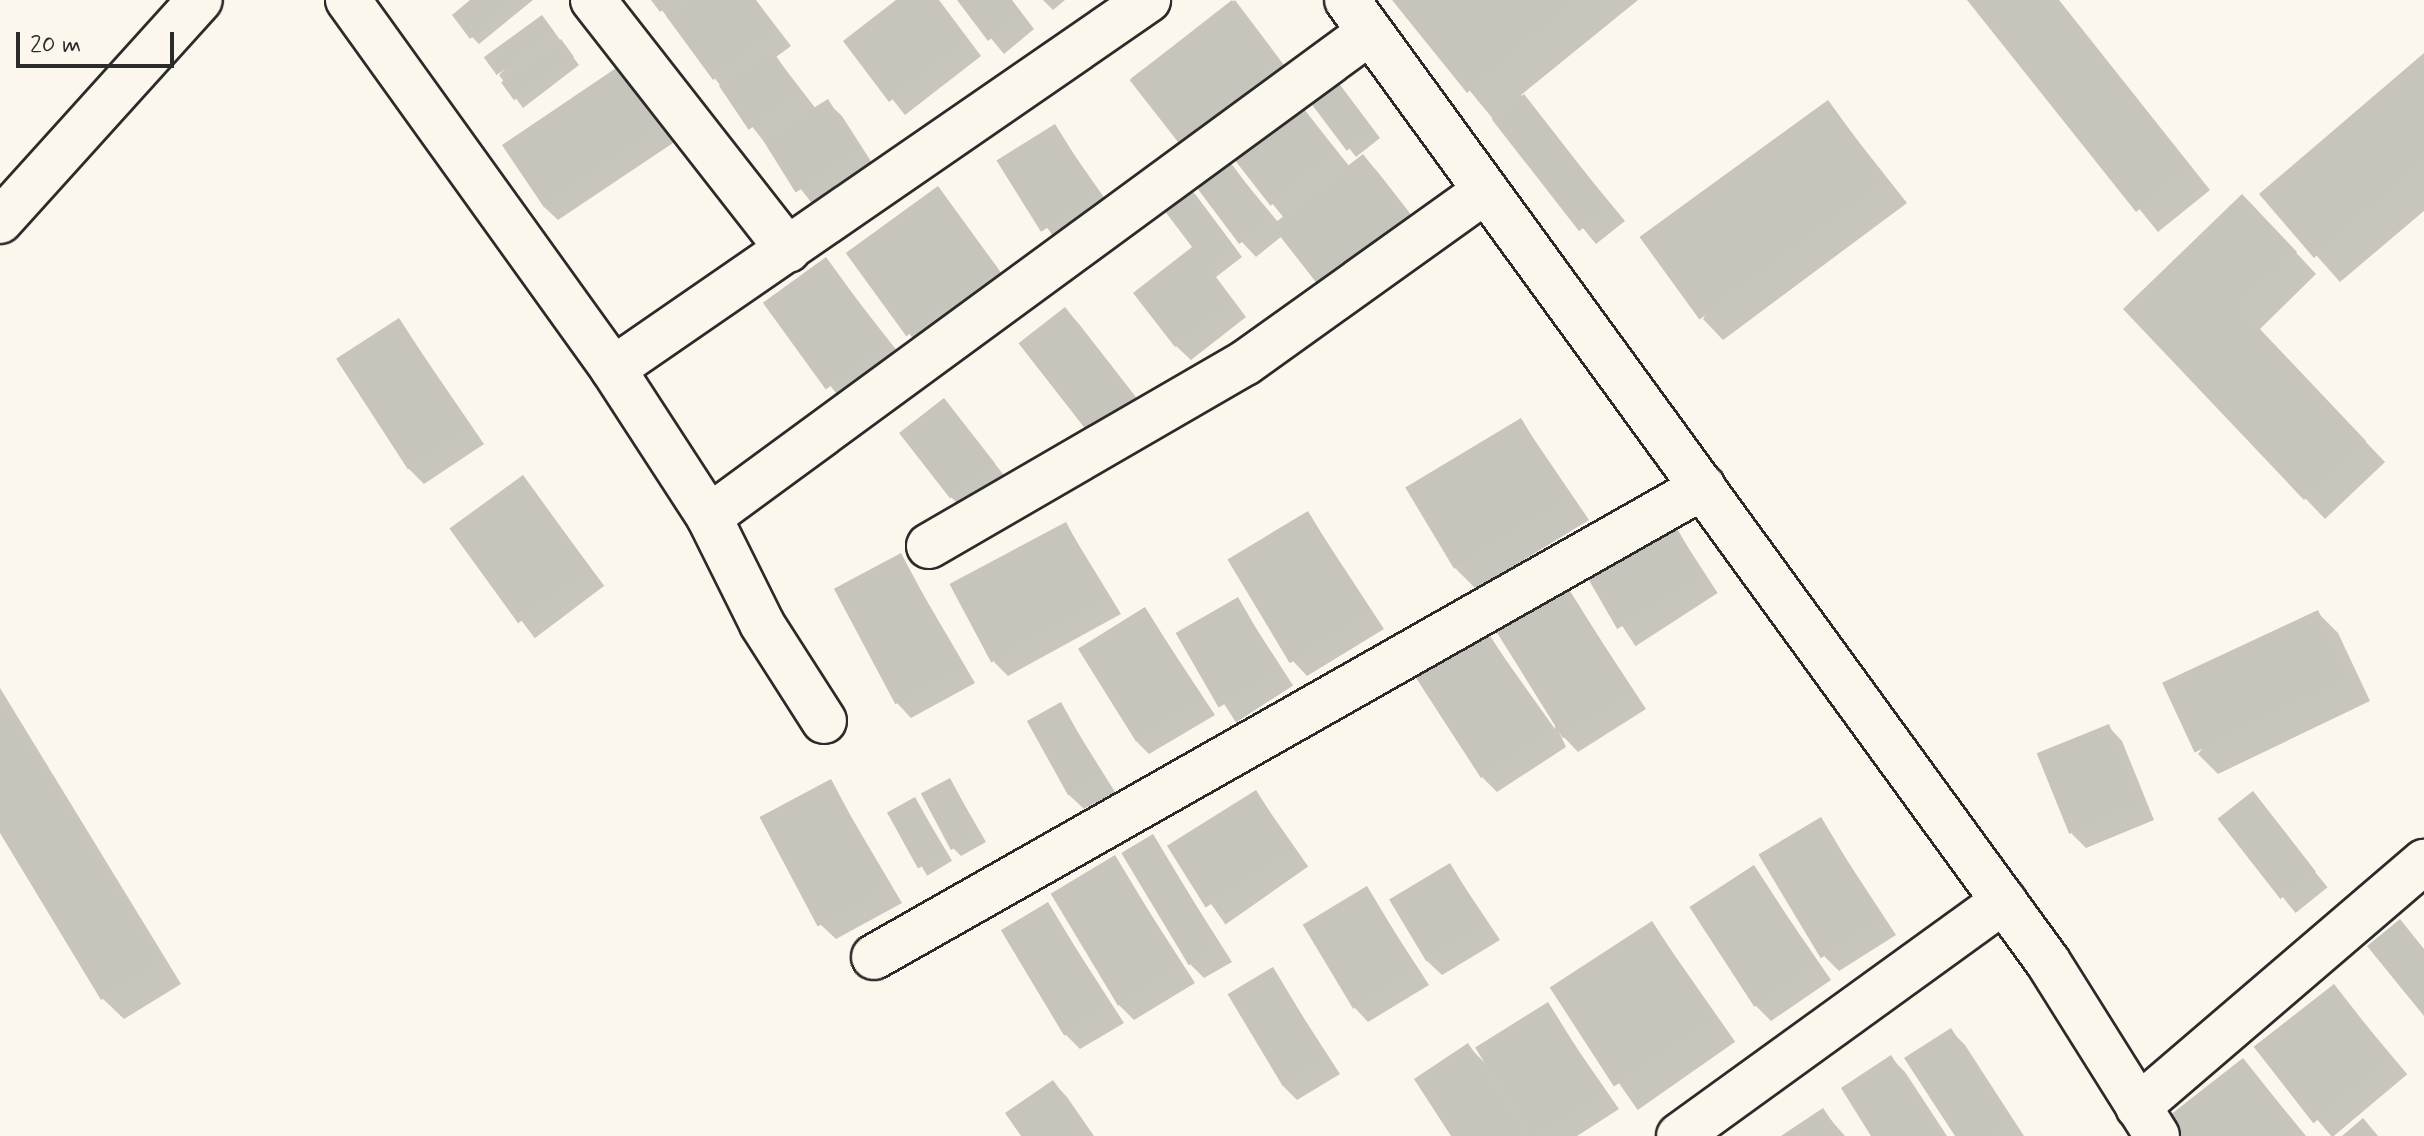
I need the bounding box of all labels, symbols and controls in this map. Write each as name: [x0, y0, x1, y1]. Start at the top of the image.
scale bar: [20, 16, 178, 66]
text: 20 m: [30, 30, 81, 61]

